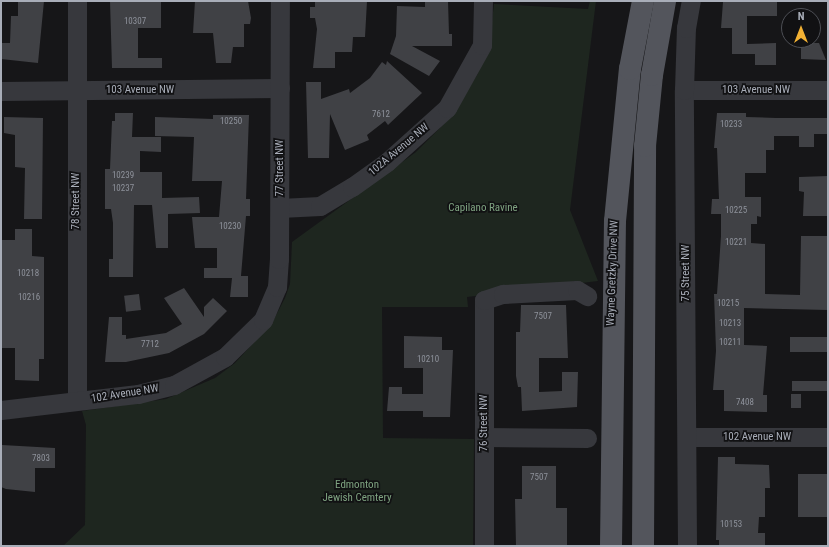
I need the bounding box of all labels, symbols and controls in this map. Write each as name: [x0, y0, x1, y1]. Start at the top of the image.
north arrow: [781, 8, 821, 48]
text: N: [798, 10, 804, 23]
house number: 10307: [124, 16, 146, 26]
street label: 103 Avenue NW: [106, 83, 174, 97]
street label: 103 Avenue NW: [722, 83, 790, 97]
house number: 7612: [372, 109, 390, 119]
house number: 10250: [220, 116, 242, 126]
house number: 10233: [720, 119, 742, 129]
street label: 102A Avenue NW: [366, 121, 432, 179]
street label: 77 Street NW: [273, 140, 287, 196]
house number: 10239: [112, 170, 134, 180]
street label: 78 Street NW: [69, 173, 83, 229]
house number: 10237: [112, 183, 134, 193]
park label: Capilano Ravine: [448, 201, 518, 215]
house number: 10225: [725, 205, 747, 215]
street label: Wayne Gretzky Drive NW: [605, 220, 621, 326]
house number: 10230: [219, 221, 241, 231]
house number: 10221: [725, 237, 747, 247]
street label: 75 Street NW: [679, 245, 693, 301]
house number: 10218: [17, 268, 39, 278]
house number: 10216: [18, 292, 40, 302]
house number: 10215: [717, 298, 739, 308]
house number: 7507: [534, 311, 552, 321]
house number: 10213: [719, 318, 741, 328]
house number: 10211: [719, 337, 741, 347]
house number: 7712: [141, 339, 159, 349]
house number: 10210: [417, 354, 439, 364]
street label: 102 Avenue NW: [90, 382, 160, 406]
street label: 76 Street NW: [477, 395, 491, 451]
house number: 7408: [736, 397, 754, 407]
street label: 102 Avenue NW: [723, 430, 791, 444]
house number: 7803: [32, 453, 50, 463]
house number: 7507: [530, 472, 548, 482]
park label: Edmonton Jewish Cemtery: [322, 479, 392, 505]
house number: 10153: [720, 519, 742, 529]

